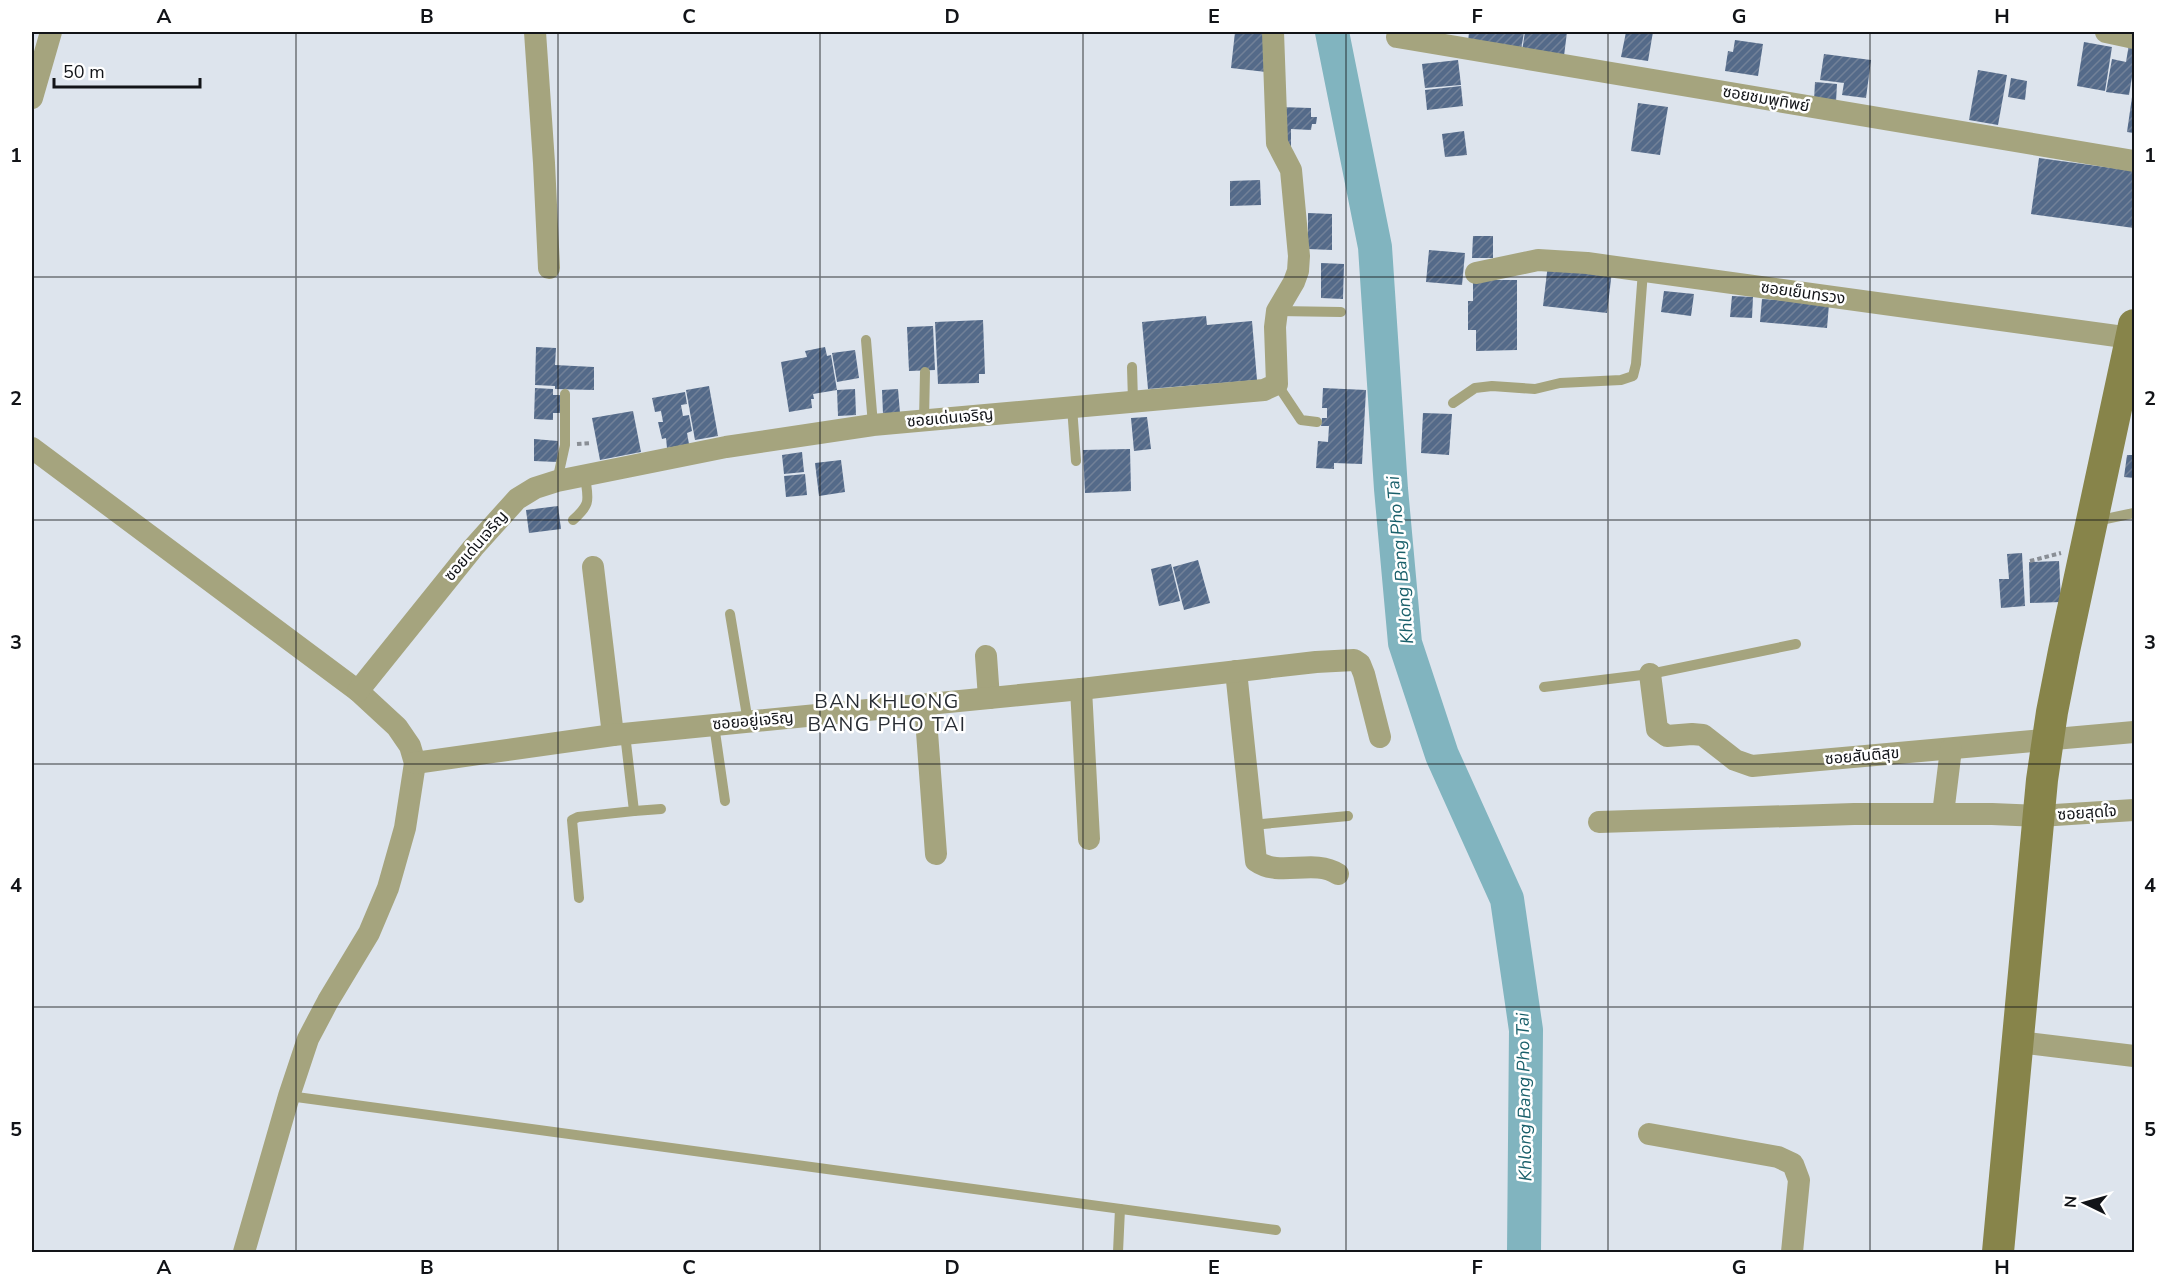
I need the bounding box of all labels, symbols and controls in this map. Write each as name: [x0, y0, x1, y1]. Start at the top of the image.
text: A: [157, 3, 172, 30]
text: B: [420, 3, 434, 30]
text: C: [682, 3, 696, 30]
text: D: [944, 3, 960, 30]
text: E: [1208, 3, 1220, 30]
text: F: [1471, 3, 1483, 30]
text: G: [1732, 3, 1746, 30]
text: H: [1994, 3, 2010, 30]
scale bar: [54, 51, 200, 89]
text: 50 m: [63, 60, 105, 84]
street label: ซอยชมพูทิพย์: [1721, 81, 1811, 117]
text: 1: [10, 142, 22, 169]
text: 1: [2144, 142, 2156, 169]
street label: ซอยเย็นทรวง: [1759, 276, 1847, 310]
text: 2: [10, 385, 22, 412]
text: 2: [2144, 385, 2156, 412]
street label: ซอยเด่นเจริญ: [906, 403, 994, 433]
water label: Khlong Bang Pho Tai: [1381, 474, 1419, 645]
street label: ซอยเด่นเจริญ: [439, 506, 513, 586]
text: 3: [10, 629, 22, 656]
text: 3: [2144, 629, 2156, 656]
district label: BAN KHLONG BANG PHO TAI: [808, 688, 966, 738]
street label: ซอยอยู่เจริญ: [711, 706, 795, 736]
street label: ซอยสันติสุข: [1824, 742, 1900, 770]
street label: ซอยสุดใจ: [2057, 800, 2117, 826]
text: 4: [10, 872, 22, 899]
text: 4: [2144, 872, 2156, 899]
water label: Khlong Bang Pho Tai: [1511, 1012, 1537, 1182]
text: 5: [10, 1116, 22, 1143]
text: 5: [2144, 1116, 2156, 1143]
north arrow: [2055, 1173, 2115, 1233]
text: N: [2060, 1195, 2083, 1209]
text: A: [157, 1254, 172, 1281]
text: B: [420, 1254, 434, 1281]
text: C: [682, 1254, 696, 1281]
text: D: [944, 1254, 960, 1281]
text: E: [1208, 1254, 1220, 1281]
text: F: [1471, 1254, 1483, 1281]
text: G: [1732, 1254, 1746, 1281]
text: H: [1994, 1254, 2010, 1281]

